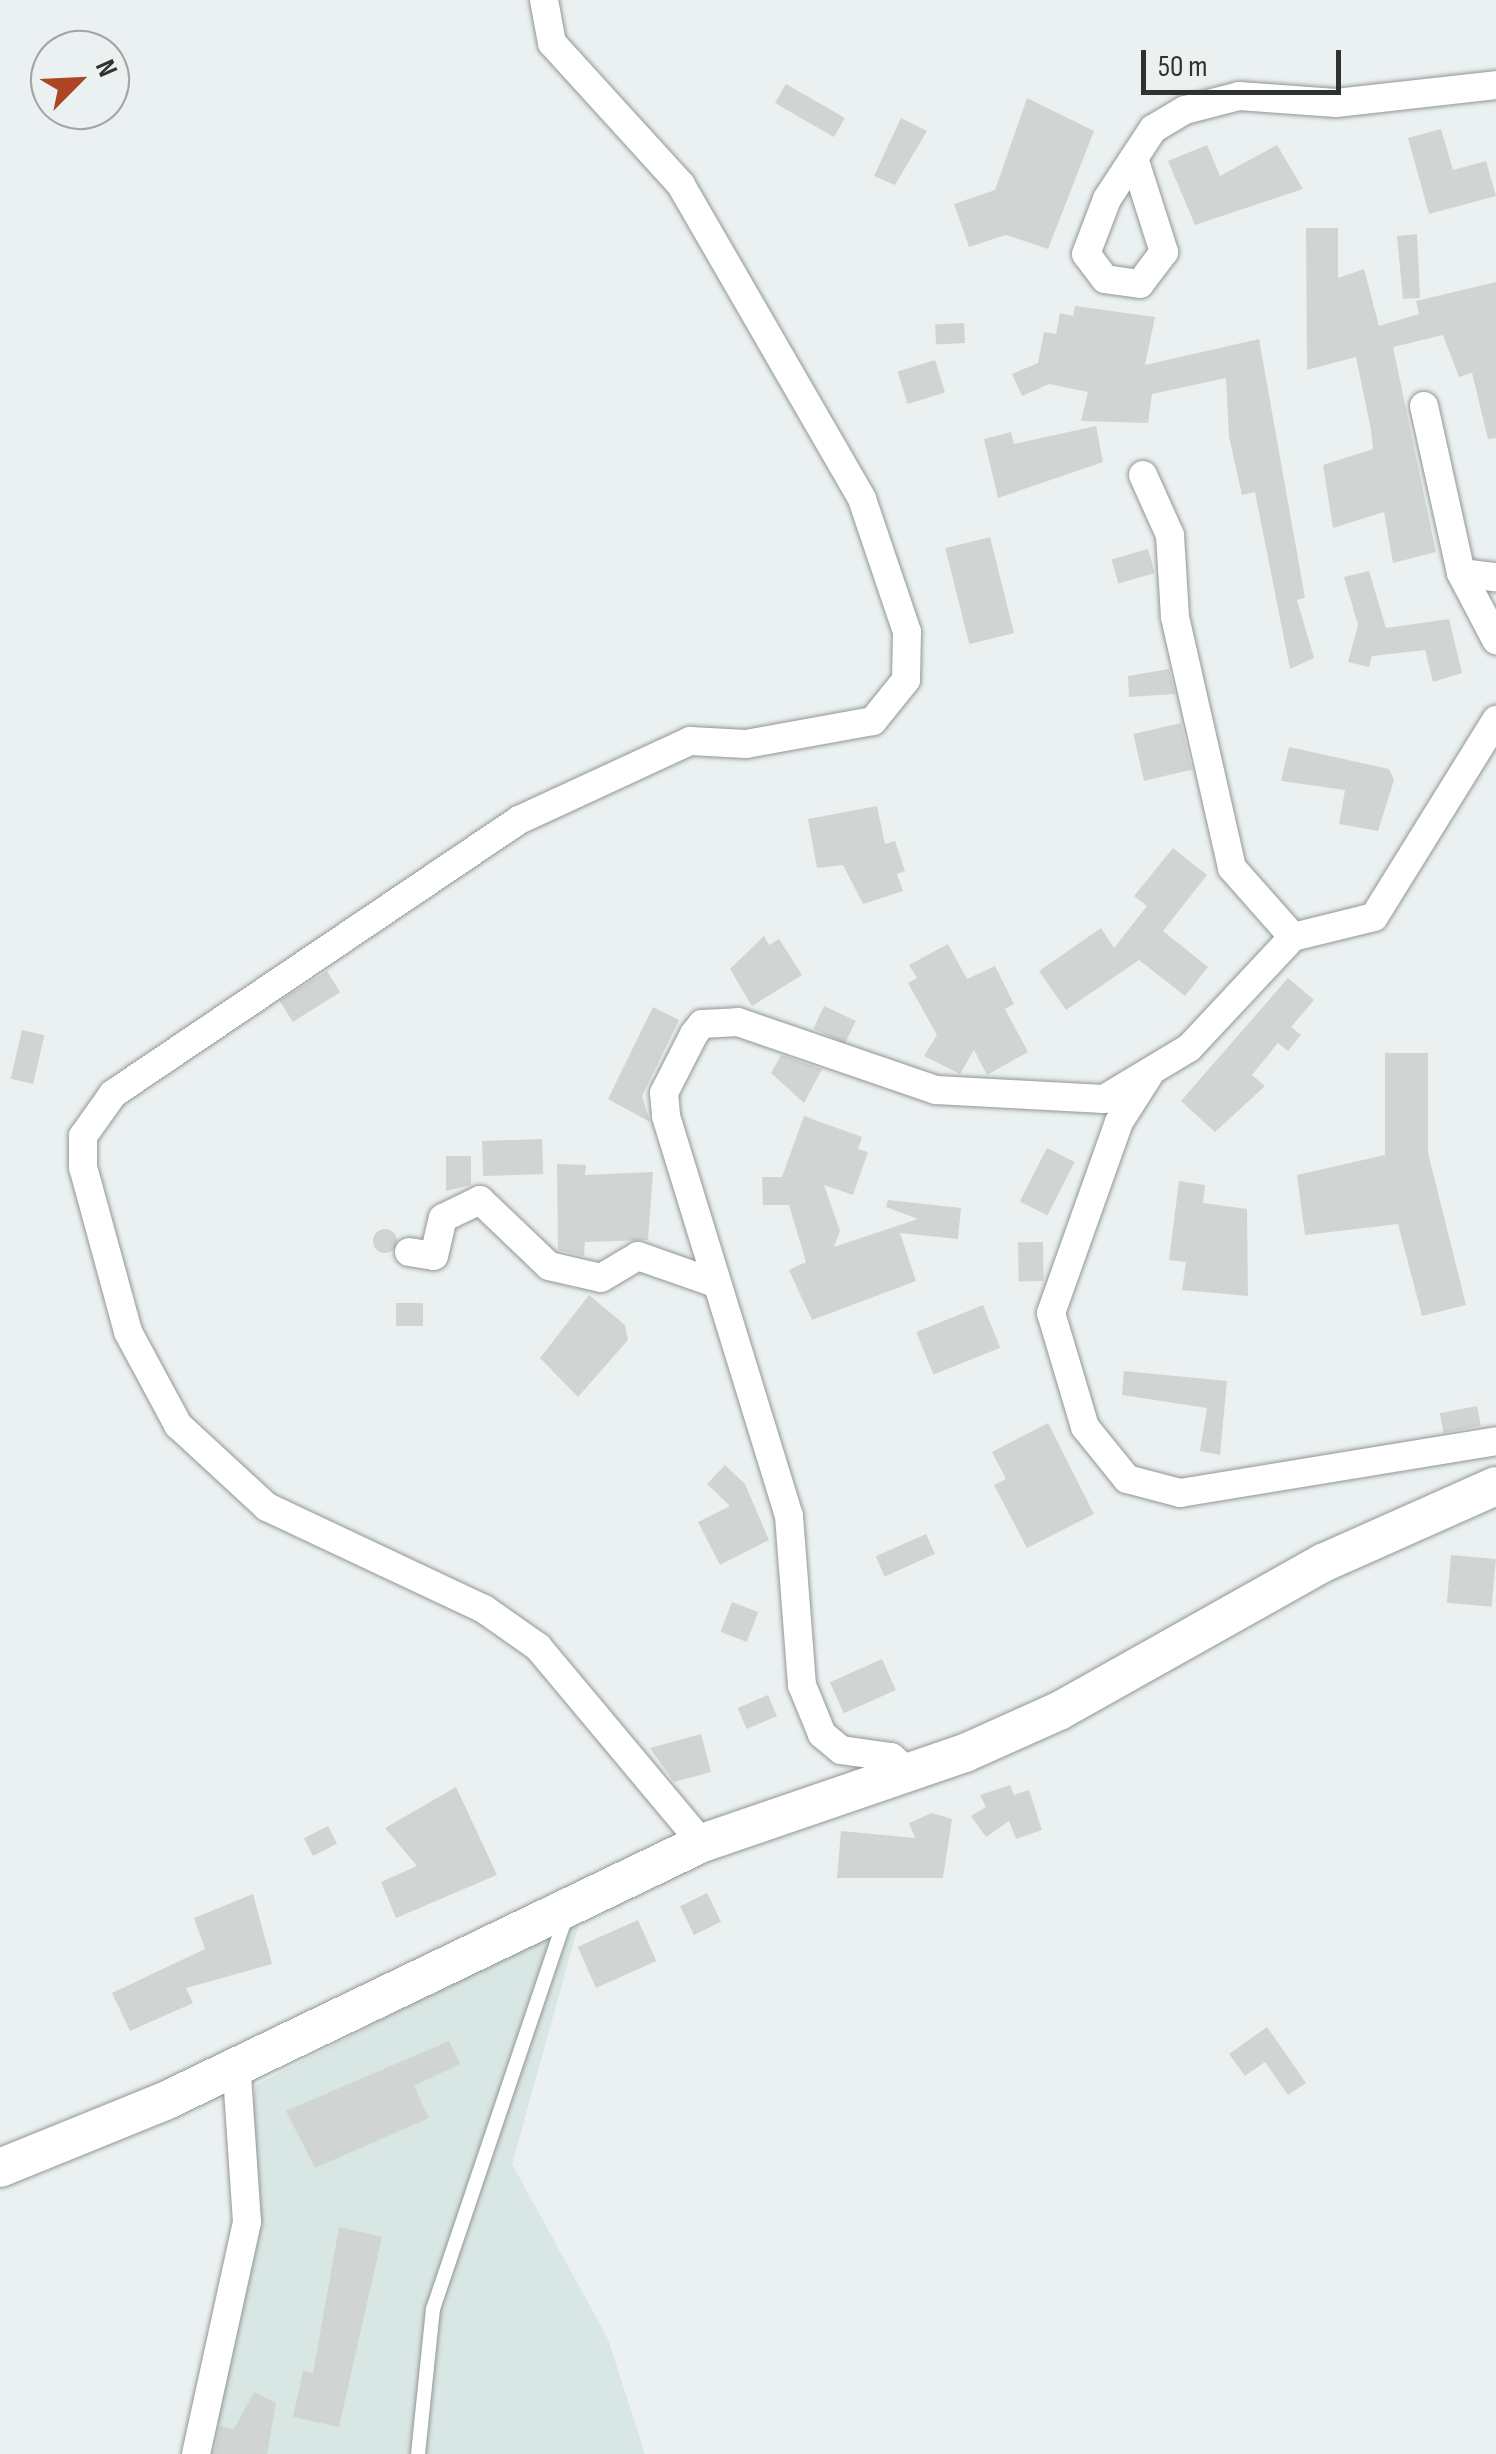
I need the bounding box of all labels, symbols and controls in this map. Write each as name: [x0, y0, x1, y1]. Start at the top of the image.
north arrow: [30, 30, 130, 130]
scale bar: [1146, 30, 1346, 92]
text: 50 m: [1158, 49, 1207, 85]
text: N: [88, 55, 124, 82]

